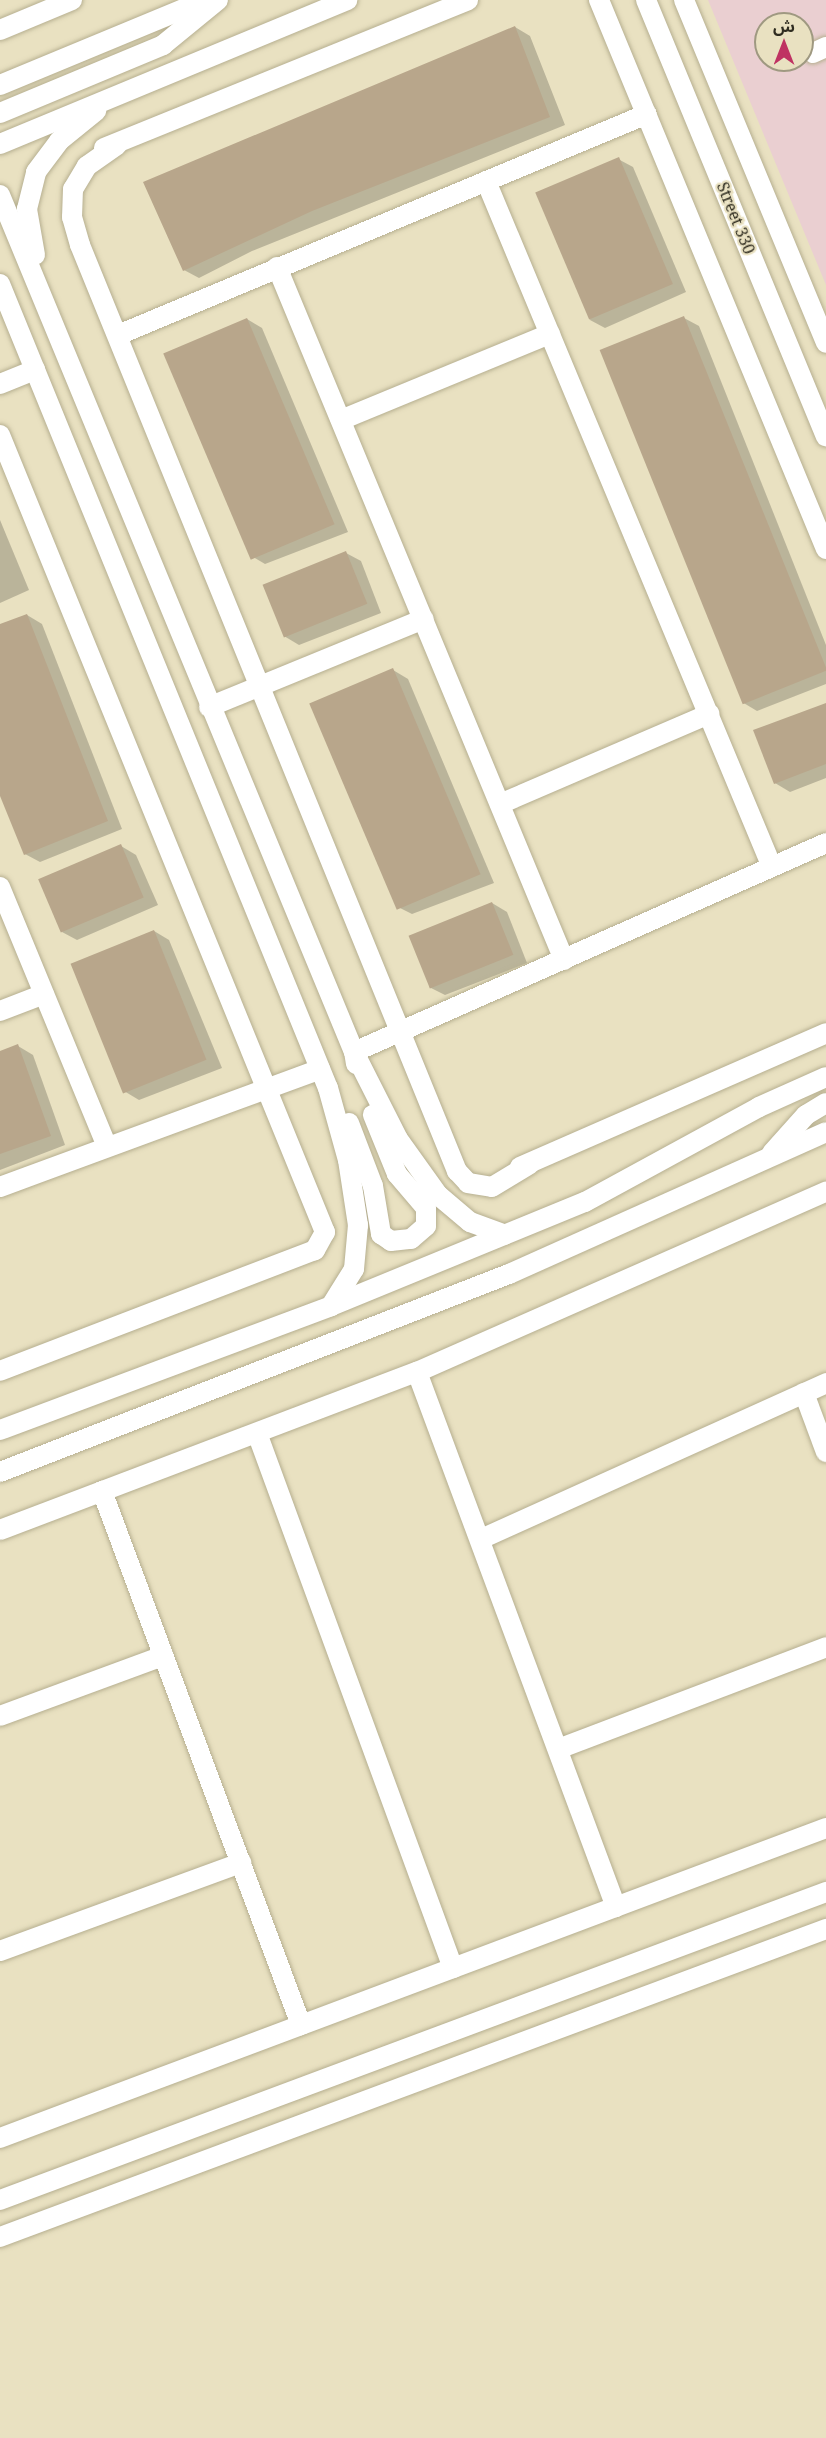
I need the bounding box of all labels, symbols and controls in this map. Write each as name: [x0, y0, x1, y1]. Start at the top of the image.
north arrow: [754, 12, 814, 72]
text: ش: [773, 15, 795, 37]
street label: Street 330: [713, 179, 759, 257]

